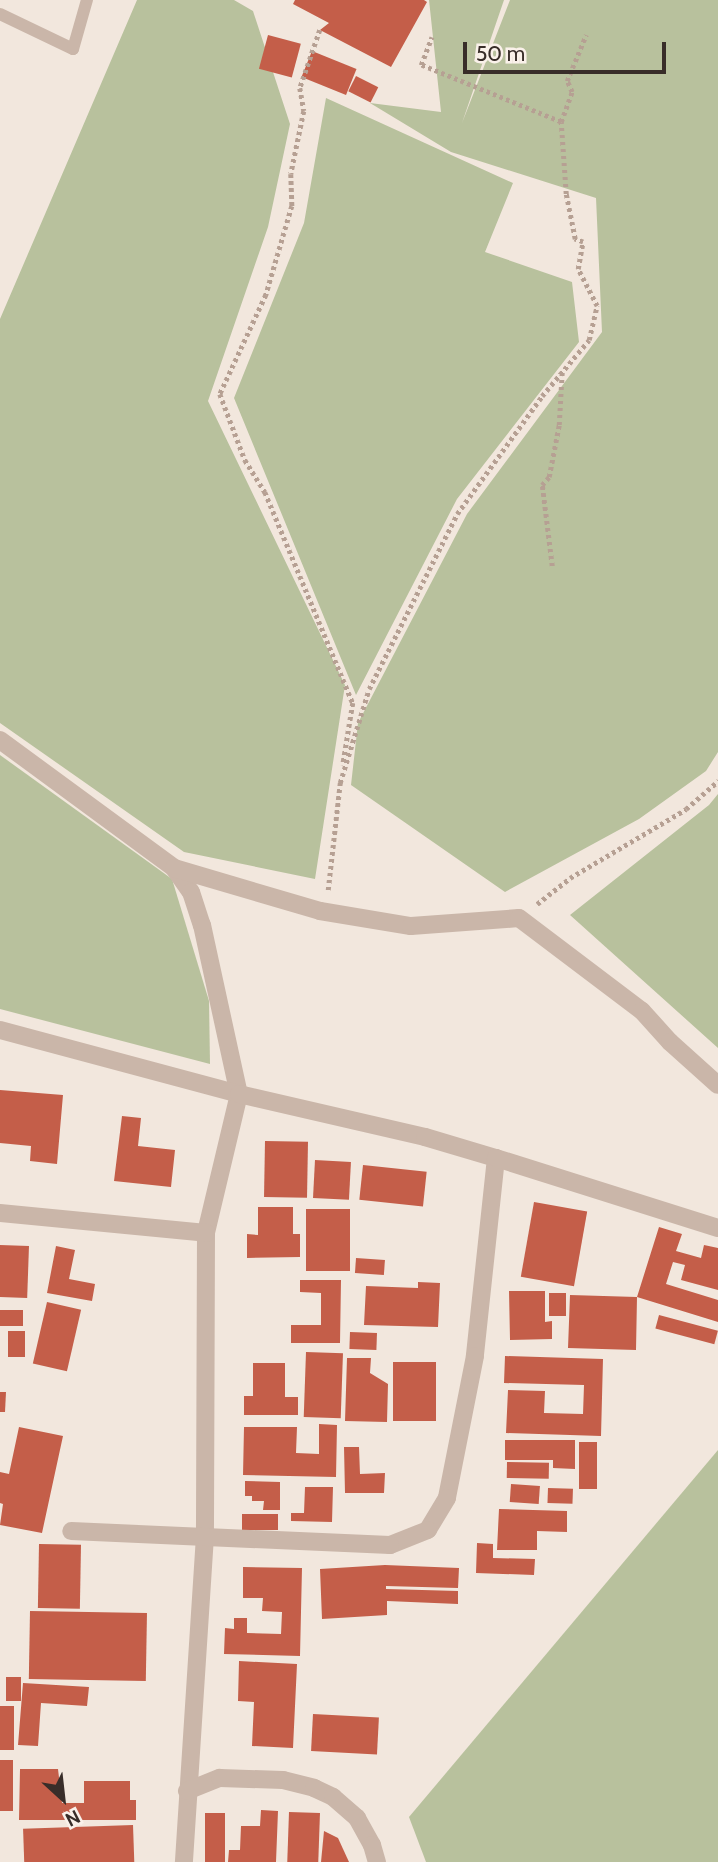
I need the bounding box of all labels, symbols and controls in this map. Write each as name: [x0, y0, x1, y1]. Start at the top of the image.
scale bar: [466, 28, 669, 72]
text: 50 m: [476, 41, 525, 66]
north arrow: [28, 1764, 98, 1834]
text: N: [62, 1805, 84, 1831]

